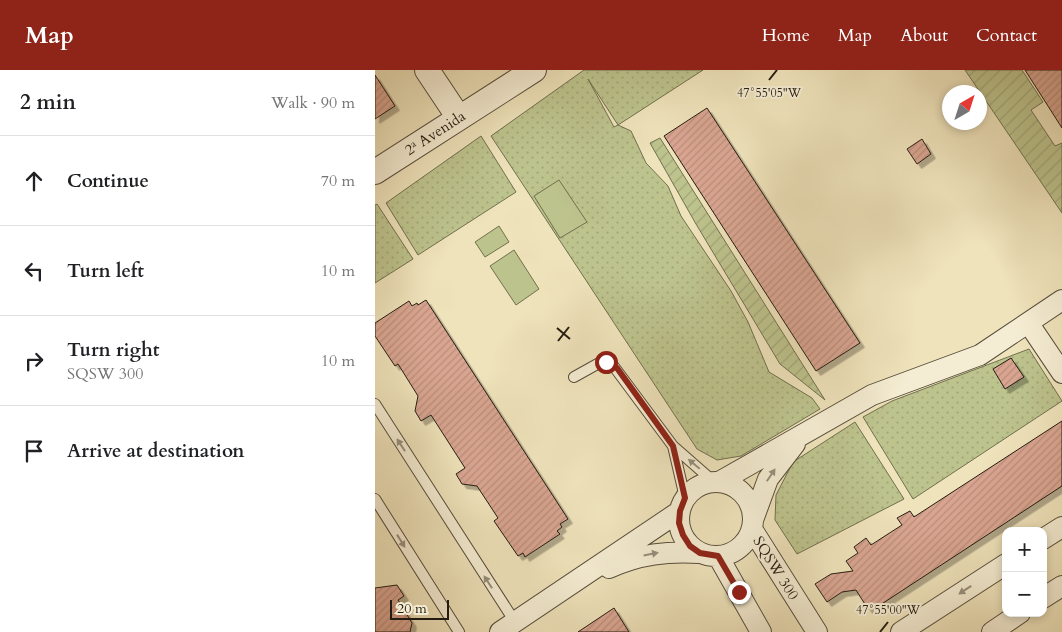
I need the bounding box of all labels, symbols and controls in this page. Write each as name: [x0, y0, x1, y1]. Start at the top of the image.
text: Map: [25, 19, 74, 52]
text: Home: [762, 23, 810, 48]
text: Map: [838, 23, 872, 48]
text: About: [900, 23, 948, 48]
text: Contact: [976, 23, 1037, 48]
text: 47°55'05"W: [737, 85, 802, 101]
north arrow: [942, 85, 987, 130]
text: 2 min: [20, 88, 76, 117]
text: Walk · 90 m: [271, 92, 355, 114]
street label: 2ª Avenida: [401, 106, 470, 160]
icon: ahead: [20, 167, 48, 195]
text: Continue: [67, 168, 149, 194]
text: 70 m: [321, 170, 355, 192]
icon: left: [20, 257, 48, 285]
text: Turn left: [67, 258, 144, 284]
text: 10 m: [321, 260, 355, 282]
text: Turn right: [67, 337, 159, 363]
icon: right: [20, 347, 48, 375]
text: 10 m: [321, 350, 355, 372]
route start: [595, 351, 618, 374]
text: SQSW 300: [67, 363, 143, 385]
icon: arrive: [20, 437, 48, 465]
text: Arrive at destination: [67, 438, 244, 464]
one-way arrow: [396, 438, 405, 451]
one-way arrow: [687, 458, 700, 469]
one-way arrow: [766, 469, 776, 482]
map controls: [1002, 527, 1047, 617]
button: +: [1002, 527, 1047, 572]
street label: SQSW 300: [749, 532, 804, 604]
one-way arrow: [396, 534, 406, 547]
one-way arrow: [643, 550, 659, 558]
button: −: [1002, 572, 1047, 617]
one-way arrow: [483, 575, 493, 588]
route end: [728, 581, 751, 604]
one-way arrow: [958, 585, 972, 595]
scale bar: [390, 597, 449, 620]
text: 20 m: [397, 599, 427, 618]
text: 47°55'00"W: [856, 602, 921, 618]

